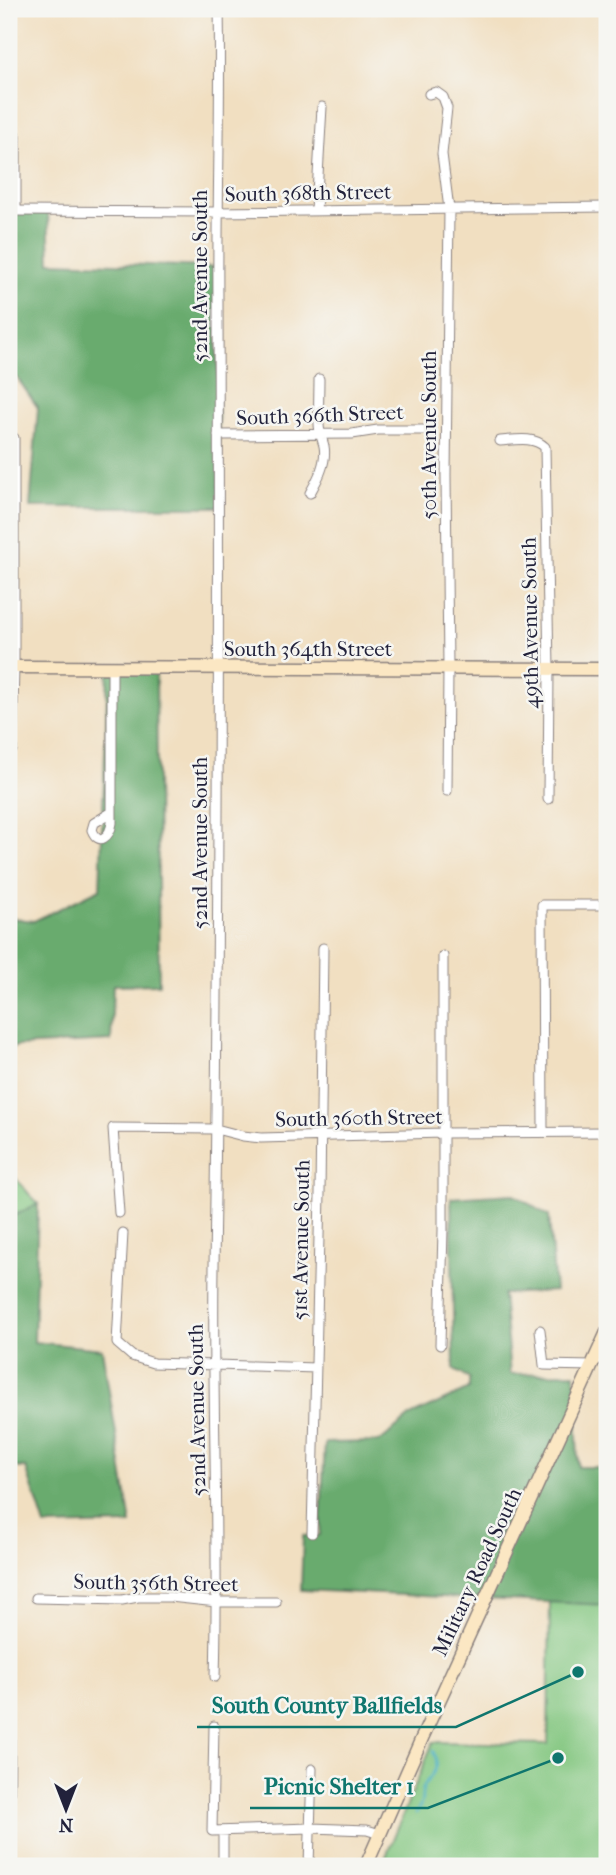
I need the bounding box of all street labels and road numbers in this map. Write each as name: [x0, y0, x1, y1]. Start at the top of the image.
street label: South 368th Street: [224, 180, 392, 206]
street label: 52nd Avenue South: [188, 189, 212, 362]
street label: 50th Avenue South: [417, 350, 441, 520]
street label: South 366th Street: [236, 400, 405, 430]
street label: 49th Avenue South: [516, 537, 543, 709]
street label: South 364th Street: [224, 637, 393, 661]
street label: 52nd Avenue South: [188, 756, 212, 929]
street label: South 360th Street: [275, 1105, 444, 1131]
street label: 51st Avenue South: [288, 1159, 314, 1321]
street label: 52nd Avenue South: [183, 1323, 211, 1496]
street label: Military Road South: [428, 1484, 527, 1660]
street label: South 356th Street: [73, 1570, 239, 1596]

